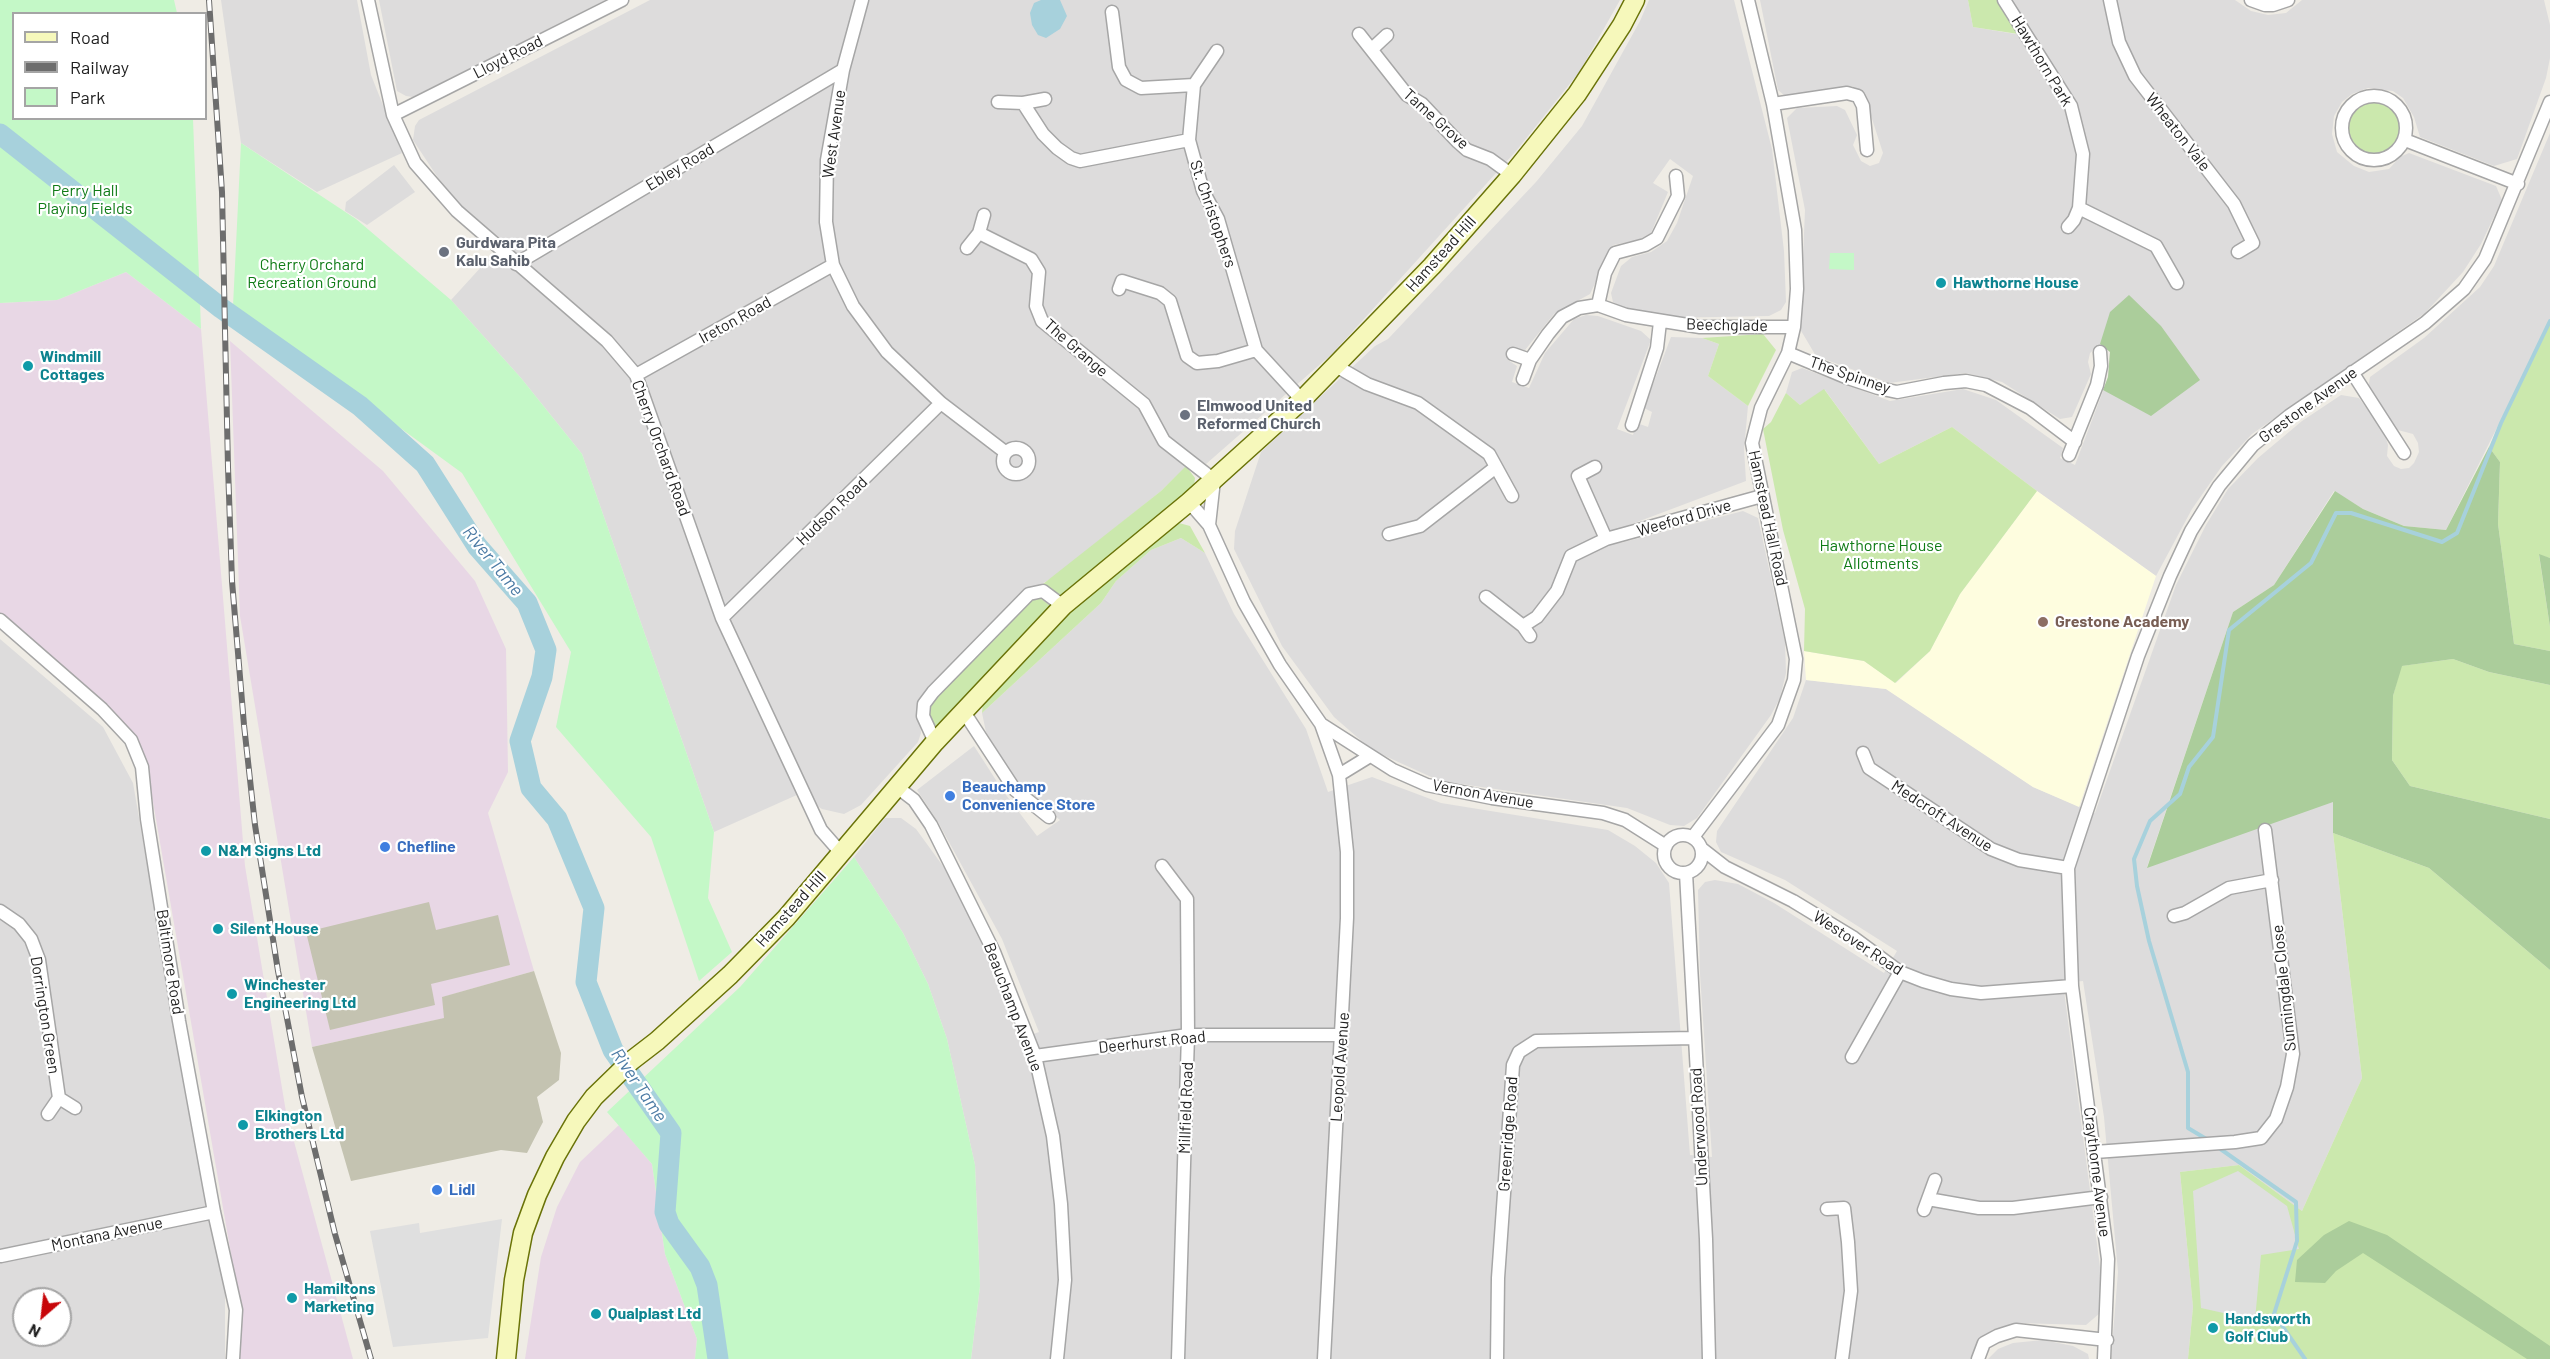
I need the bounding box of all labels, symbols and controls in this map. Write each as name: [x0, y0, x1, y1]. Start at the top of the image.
legend: [12, 12, 207, 120]
street label: Hawthorn Park: [2007, 12, 2077, 110]
text: Road: [70, 26, 110, 48]
street label: Lloyd Road: [470, 31, 546, 83]
text: Railway: [70, 56, 129, 78]
street label: Tame Grove: [1399, 85, 1473, 153]
text: Park: [70, 86, 105, 108]
street label: West Avenue: [818, 88, 850, 180]
street label: Wheaton Vale: [2141, 89, 2215, 175]
street label: Ebley Road: [642, 139, 718, 195]
street label: St. Christophers: [1186, 158, 1240, 270]
park label: Perry Hall Playing Fields: [38, 181, 132, 219]
street label: Hamstead Hill: [1402, 212, 1480, 296]
place label: Gurdwara Pita Kalu Sahib: [456, 233, 556, 271]
marker: Gurdwara Pita Kalu Sahib: [437, 245, 451, 259]
park label: Cherry Orchard Recreation Ground: [247, 255, 377, 293]
place label: Hawthorne House: [1953, 273, 2079, 293]
marker: Hawthorne House: [1934, 276, 1948, 290]
street label: Ireton Road: [695, 292, 775, 348]
street label: The Grange: [1040, 315, 1112, 381]
street label: Beechglade: [1686, 315, 1768, 335]
place label: Windmill Cottages: [40, 347, 105, 385]
street label: The Spinney: [1807, 352, 1893, 398]
marker: Windmill Cottages: [21, 359, 35, 373]
street label: Grestone Avenue: [2255, 363, 2361, 447]
street label: Cherry Orchard Road: [627, 377, 695, 519]
place label: Elmwood United Reformed Church: [1197, 396, 1321, 434]
marker: Elmwood United Reformed Church: [1178, 408, 1192, 422]
street label: Hamstead Hall Road: [1744, 448, 1792, 588]
street label: Hudson Road: [792, 472, 872, 550]
street label: Weeford Drive: [1635, 495, 1733, 541]
water label: River Tame: [458, 521, 528, 601]
park label: Hawthorne House Allotments: [1819, 536, 1943, 574]
place label: Grestone Academy: [2055, 612, 2189, 632]
marker: Grestone Academy: [2036, 615, 2050, 629]
street label: Vernon Avenue: [1431, 776, 1535, 812]
street label: Medcroft Avenue: [1888, 776, 1996, 856]
place label: Beauchamp Convenience Store: [962, 777, 1095, 815]
marker: Beauchamp Convenience Store: [943, 789, 957, 803]
place label: Chefline: [397, 837, 456, 857]
marker: Chefline: [378, 840, 392, 854]
place label: N&M Signs Ltd: [218, 841, 321, 861]
marker: N&M Signs Ltd: [199, 844, 213, 858]
street label: Hamstead Hill: [752, 867, 830, 951]
street label: Westover Road: [1809, 907, 1907, 979]
street label: Baltimore Road: [152, 908, 188, 1016]
place label: Silent House: [230, 919, 319, 939]
marker: Silent House: [211, 922, 225, 936]
street label: Sunningdale Close: [2268, 924, 2300, 1052]
street label: Beauchamp Avenue: [980, 940, 1046, 1074]
street label: Dorrington Green: [26, 955, 64, 1075]
place label: Winchester Engineering Ltd: [244, 975, 356, 1013]
marker: Winchester Engineering Ltd: [225, 987, 239, 1001]
street label: Leopold Avenue: [1327, 1011, 1353, 1123]
street label: Deerhurst Road: [1097, 1027, 1207, 1057]
water label: River Tame: [606, 1044, 672, 1126]
street label: Millfield Road: [1175, 1062, 1197, 1154]
street label: Underwood Road: [1686, 1067, 1712, 1187]
street label: Greenridge Road: [1494, 1076, 1522, 1192]
place label: Elkington Brothers Ltd: [255, 1106, 344, 1144]
street label: Craythorne Avenue: [2079, 1106, 2115, 1238]
marker: Elkington Brothers Ltd: [236, 1118, 250, 1132]
place label: Lidl: [449, 1180, 475, 1200]
marker: Lidl: [430, 1183, 444, 1197]
street label: Montana Avenue: [49, 1213, 165, 1255]
place label: Hamiltons Marketing: [304, 1279, 376, 1317]
north arrow: [12, 1287, 72, 1347]
marker: Hamiltons Marketing: [285, 1291, 299, 1305]
place label: Qualplast Ltd: [608, 1304, 701, 1324]
marker: Qualplast Ltd: [589, 1307, 603, 1321]
place label: Handsworth Golf Club: [2225, 1309, 2311, 1347]
text: N: [25, 1321, 43, 1342]
marker: Handsworth Golf Club: [2206, 1321, 2220, 1335]

